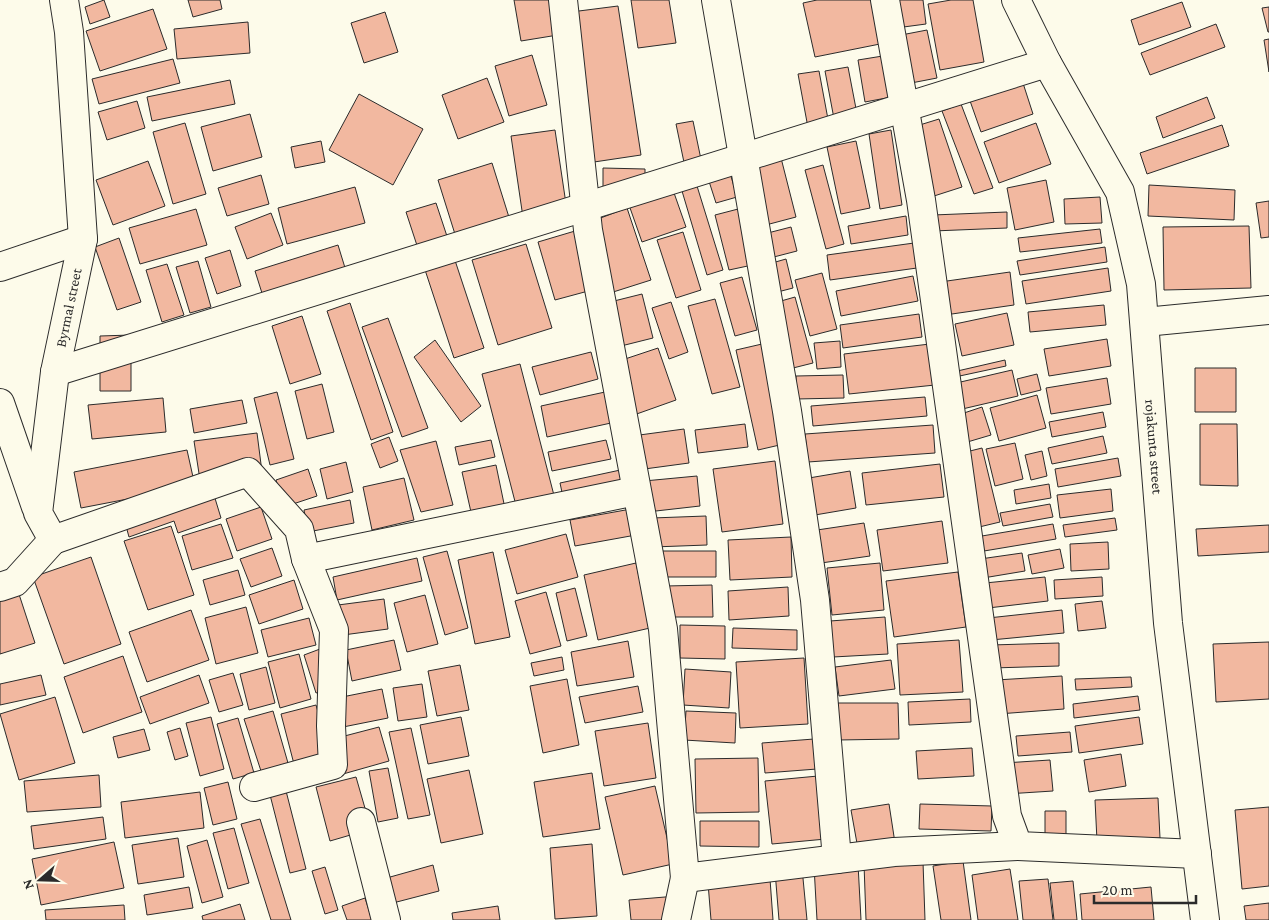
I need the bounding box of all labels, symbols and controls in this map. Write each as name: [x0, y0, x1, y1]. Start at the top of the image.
street label: Byrmal street: [52, 266, 85, 349]
street label: rojakunta street: [1142, 399, 1166, 496]
north arrow: [15, 855, 65, 905]
scale bar: [1094, 872, 1196, 904]
text: N: [18, 877, 37, 892]
text: 20 m: [1102, 882, 1133, 898]

